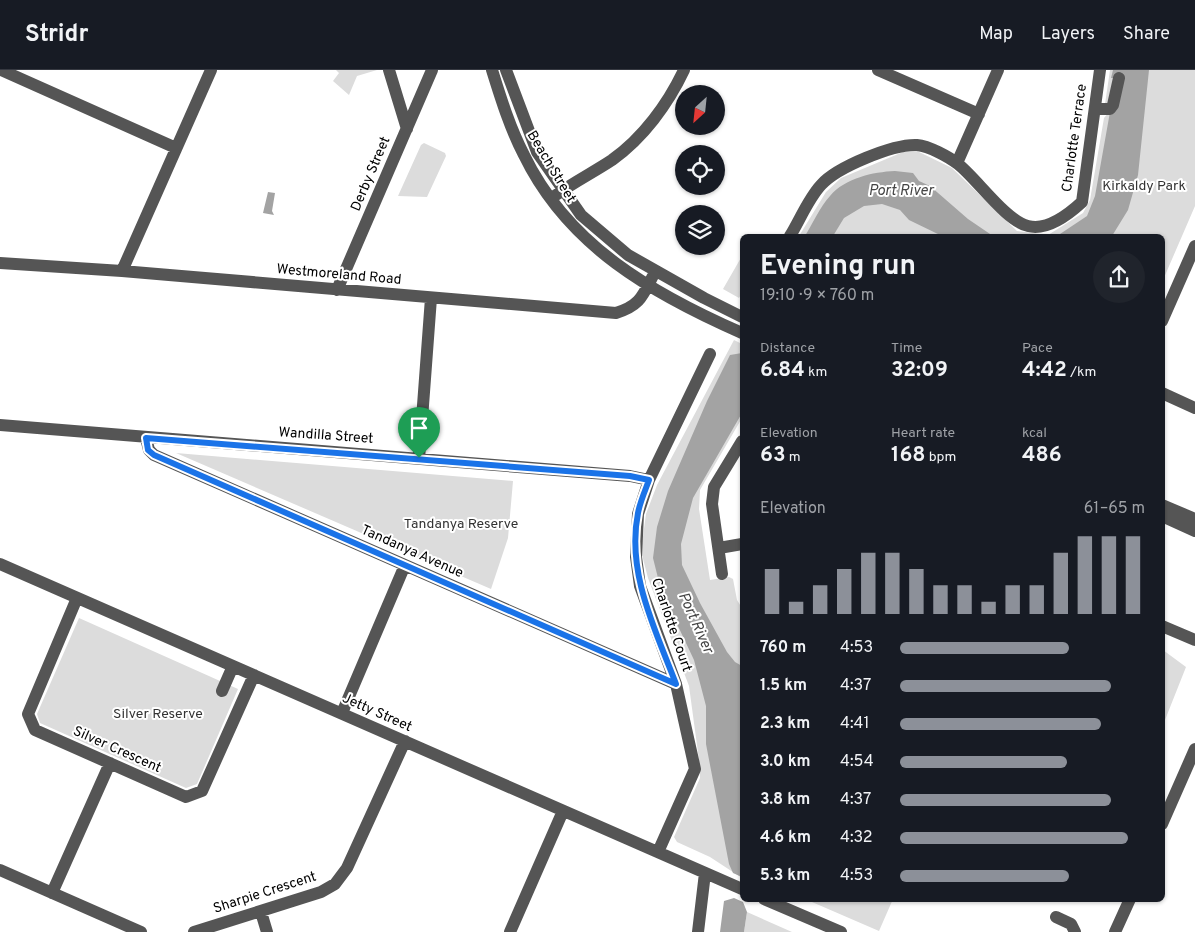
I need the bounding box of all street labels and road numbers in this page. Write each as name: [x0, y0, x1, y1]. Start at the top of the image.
street label: Charlotte Terrace: [1059, 83, 1091, 193]
street label: Beach Street: [523, 128, 579, 206]
street label: Derby Street: [348, 134, 394, 214]
street label: Westmoreland Road: [276, 261, 402, 289]
street label: Wandilla Street: [278, 424, 374, 448]
street label: Tandanya Avenue: [358, 522, 466, 582]
street label: Charlotte Court: [647, 576, 695, 674]
street label: Jetty Street: [340, 690, 414, 736]
street label: Silver Crescent: [70, 723, 164, 777]
street label: Sharpie Crescent: [211, 868, 319, 918]

